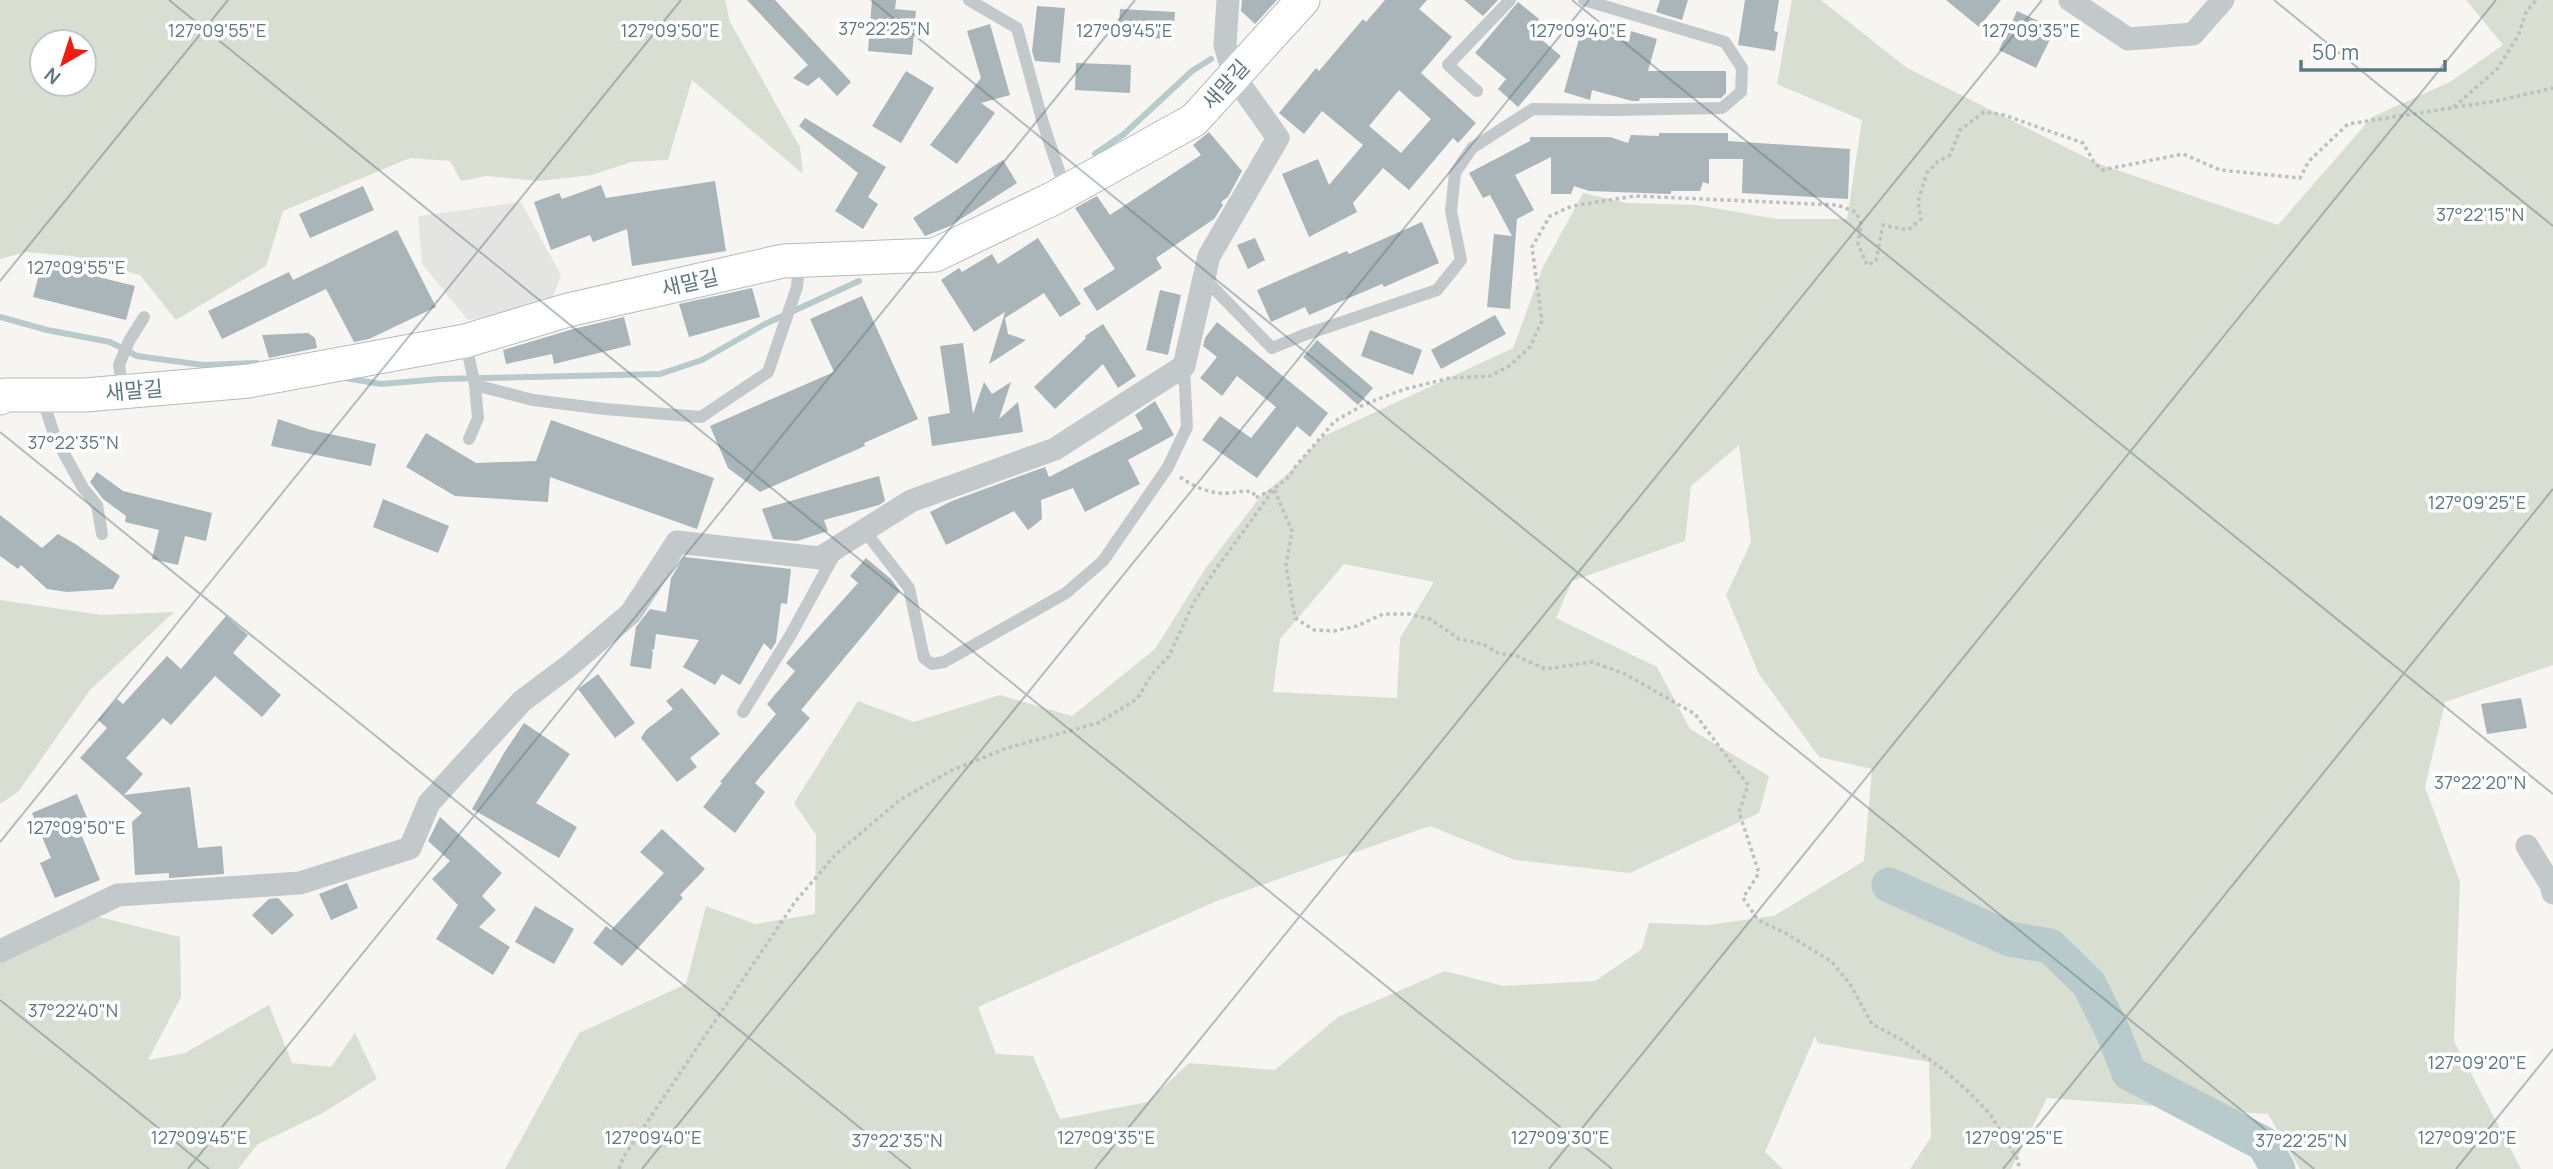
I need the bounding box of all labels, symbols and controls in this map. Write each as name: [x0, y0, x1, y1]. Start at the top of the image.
text: 37°22'25"N: [838, 16, 930, 40]
text: 127°09'55"E: [168, 18, 266, 42]
text: 127°09'50"E: [620, 18, 720, 42]
text: 127°09'45"E: [1076, 18, 1172, 42]
text: 127°09'40"E: [1529, 18, 1627, 42]
text: 127°09'35"E: [1982, 18, 2080, 42]
north arrow: [28, 28, 98, 98]
scale bar: [2301, 28, 2444, 72]
text: 50 m: [2312, 38, 2359, 66]
street label: 새말길: [1195, 53, 1255, 115]
text: N: [39, 62, 66, 91]
text: 37°22'15"N: [2436, 202, 2524, 226]
text: 127°09'55"E: [27, 255, 125, 279]
street label: 새말길: [658, 262, 721, 302]
street label: 새말길: [104, 374, 164, 406]
text: 37°22'35"N: [27, 430, 119, 454]
text: 127°09'25"E: [2428, 490, 2526, 514]
text: 37°22'20"N: [2434, 770, 2526, 794]
text: 127°09'50"E: [26, 815, 126, 839]
text: 37°22'40"N: [28, 998, 118, 1022]
text: 127°09'20"E: [2428, 1050, 2526, 1074]
text: 127°09'45"E: [151, 1125, 247, 1149]
text: 127°09'40"E: [604, 1125, 702, 1149]
text: 127°09'35"E: [1057, 1125, 1155, 1149]
text: 127°09'30"E: [1511, 1125, 1609, 1149]
text: 127°09'25"E: [1965, 1125, 2063, 1149]
text: 127°09'20"E: [2418, 1125, 2516, 1149]
text: 37°22'35"N: [851, 1128, 943, 1152]
text: 37°22'25"N: [2255, 1128, 2347, 1152]

